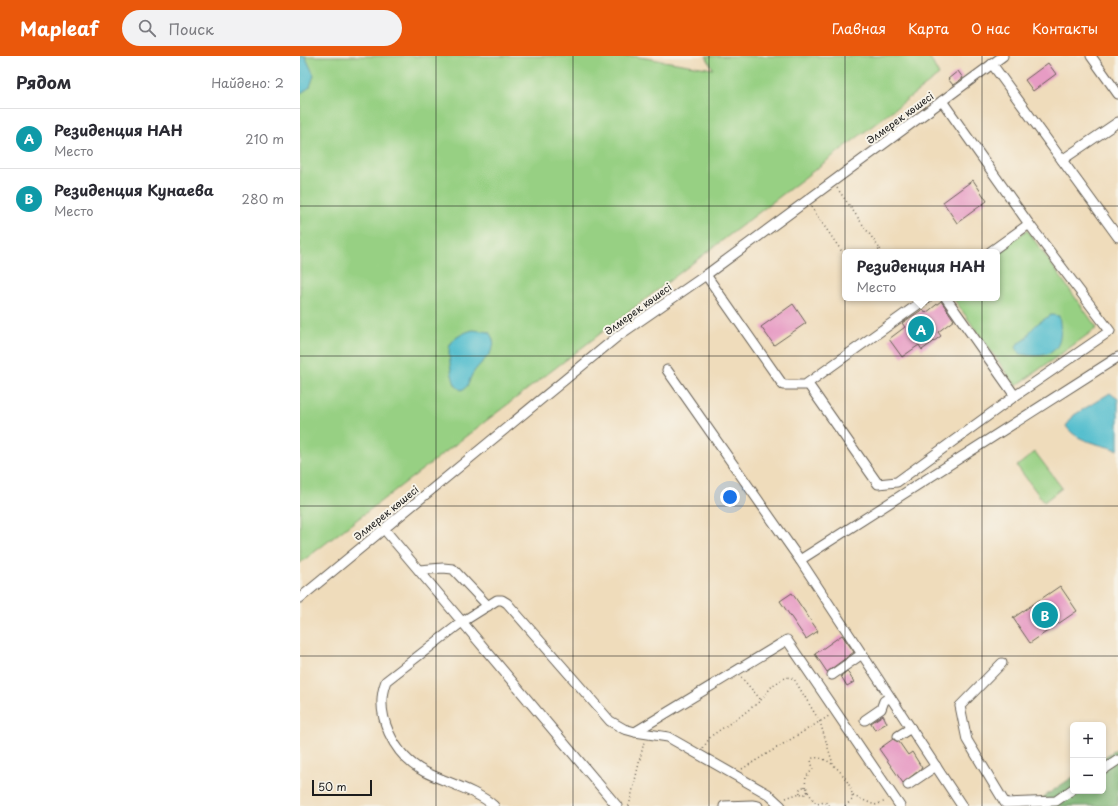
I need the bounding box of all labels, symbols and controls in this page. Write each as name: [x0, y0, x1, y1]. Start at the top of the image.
search box: [122, 10, 402, 46]
text: Mapleaf: [20, 14, 98, 42]
icon: search: [136, 17, 158, 39]
text: Поиск: [168, 17, 214, 40]
text: Главная: [832, 18, 886, 39]
text: Карта: [908, 18, 949, 39]
text: О нас: [971, 18, 1010, 39]
text: Контакты: [1032, 18, 1098, 39]
text: Рядом: [16, 69, 71, 95]
text: Найдено: 2: [211, 73, 284, 92]
street label: Әлмерек көшесі: [863, 88, 937, 147]
text: Резиденция НАН: [54, 118, 183, 141]
text: A: [24, 129, 34, 148]
text: 210 m: [245, 129, 284, 148]
text: Место: [54, 141, 94, 160]
text: Резиденция Кунаева: [54, 178, 214, 201]
text: B: [25, 189, 33, 208]
text: 280 m: [242, 189, 284, 208]
text: Место: [54, 201, 94, 220]
popup: [842, 249, 1000, 301]
text: Резиденция НАН: [857, 254, 985, 277]
text: Место: [857, 277, 896, 296]
street label: Әлмерек көшесі: [601, 279, 675, 338]
pin: A: [908, 314, 934, 344]
street label: Әлмерек көшесі: [350, 482, 422, 544]
your location: [720, 487, 740, 507]
pin: B: [1032, 600, 1058, 630]
map controls: [1070, 722, 1106, 794]
button: +: [1070, 722, 1106, 758]
button: −: [1070, 758, 1106, 794]
scale bar: [312, 778, 372, 797]
text: 50 m: [318, 778, 347, 795]

